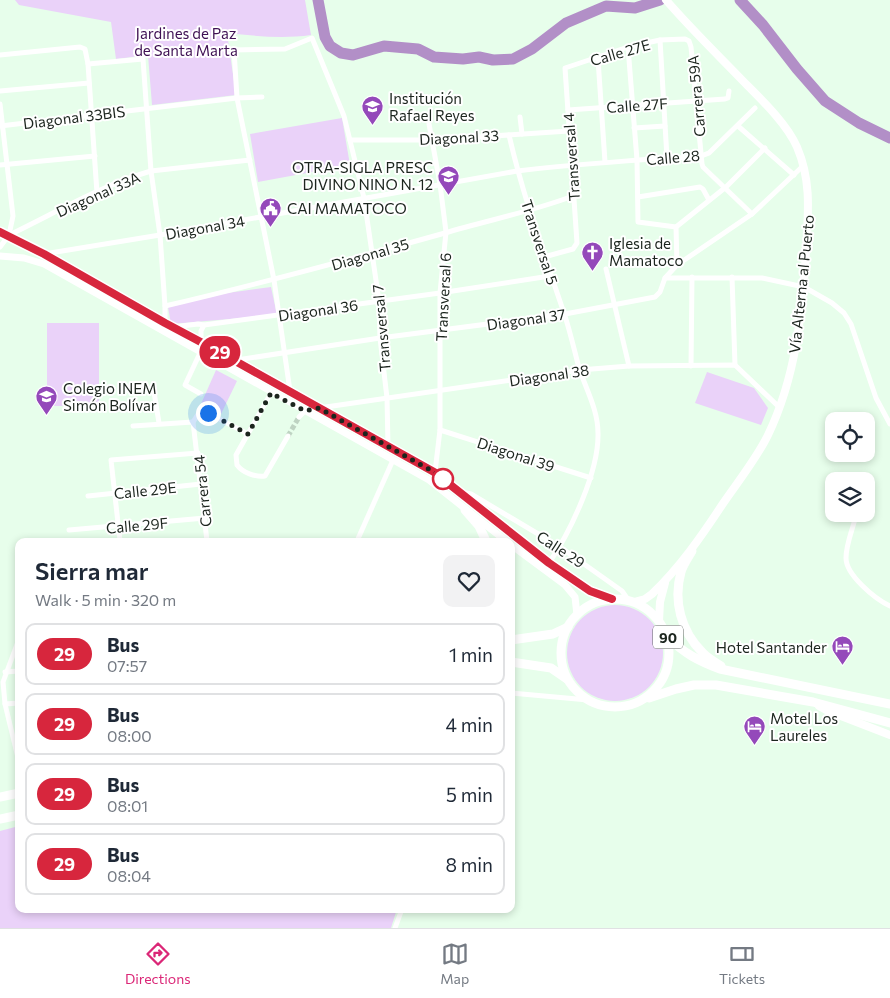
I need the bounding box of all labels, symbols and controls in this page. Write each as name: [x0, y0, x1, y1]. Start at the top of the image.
park label: Jardines de Paz de Santa Marta: [134, 24, 238, 59]
street label: Calle 27E: [588, 35, 652, 69]
street label: Carrera 59A: [683, 54, 709, 138]
place label: Institución Rafael Reyes: [389, 89, 475, 124]
street label: Calle 27F: [606, 94, 668, 116]
school or university icon: Institución Rafael Reyes: [361, 95, 385, 126]
street label: Diagonal 33BIS: [22, 102, 126, 132]
street label: Transversal 4: [559, 112, 583, 202]
street label: Diagonal 33: [419, 126, 499, 148]
street label: Calle 28: [645, 146, 701, 168]
place label: OTRA-SIGLA PRESC DIVINO NINO N. 12: [292, 158, 433, 193]
school or university icon: OTRA-SIGLA PRESC DIVINO NINO N. 12: [437, 164, 461, 195]
street label: Diagonal 33A: [53, 167, 143, 221]
public building icon: CAI MAMATOCO: [259, 196, 283, 227]
street label: Transversal 5: [518, 197, 562, 287]
place label: CAI MAMATOCO: [287, 199, 407, 217]
street label: Diagonal 34: [164, 211, 246, 243]
street label: Vía Alterna al Puerto: [785, 214, 817, 354]
street label: Diagonal 35: [329, 234, 411, 274]
place label: Iglesia de Mamatoco: [609, 234, 683, 269]
church icon: Iglesia de Mamatoco: [581, 240, 605, 271]
street label: Transversal 6: [432, 252, 454, 342]
street label: Transversal 7: [368, 283, 394, 372]
street label: Diagonal 36: [277, 295, 359, 325]
street label: Diagonal 37: [486, 305, 567, 333]
line badge: 29: [198, 336, 242, 368]
text: 29: [209, 341, 231, 363]
street label: Diagonal 38: [508, 360, 590, 390]
place label: Colegio INEM Simón Bolívar: [63, 379, 157, 414]
school or university icon: Colegio INEM Simón Bolívar: [35, 385, 59, 416]
your location: [196, 401, 221, 426]
map controls: [825, 412, 875, 522]
button: locate: [825, 412, 875, 462]
street label: Diagonal 39: [475, 433, 557, 475]
street label: Carrera 54: [189, 454, 215, 528]
unlabelled marker: [432, 468, 454, 490]
button: layers: [825, 472, 875, 522]
street label: Calle 29E: [113, 478, 177, 502]
street label: Calle 29F: [105, 513, 169, 537]
street label: Calle 29: [533, 527, 589, 571]
button: heart: [443, 555, 495, 607]
text: Sierra mar: [35, 556, 148, 585]
text: Walk · 5 min · 320 m: [35, 590, 176, 609]
road number: 90: [653, 626, 683, 649]
text: Bus: [107, 633, 139, 656]
hotel icon: Hotel Santander: [831, 635, 855, 666]
place label: Hotel Santander: [716, 638, 827, 656]
text: 29: [54, 643, 75, 665]
text: 1 min: [449, 643, 493, 666]
text: 07:57: [107, 656, 147, 675]
text: Bus: [107, 703, 139, 726]
place label: Motel Los Laureles: [770, 709, 838, 744]
text: 29: [54, 713, 75, 735]
text: 4 min: [446, 713, 493, 736]
hotel icon: Motel Los Laureles: [742, 715, 766, 746]
text: 08:00: [107, 726, 152, 745]
text: Bus: [107, 773, 139, 796]
text: 29: [54, 783, 75, 805]
text: 5 min: [446, 783, 493, 806]
text: 08:01: [107, 796, 148, 815]
text: Bus: [107, 843, 139, 866]
text: 29: [54, 853, 75, 875]
text: 8 min: [445, 853, 493, 876]
text: 08:04: [107, 866, 151, 885]
tab: Directions: [125, 940, 191, 987]
tab: Map: [440, 940, 469, 987]
tab: Tickets: [719, 940, 765, 987]

